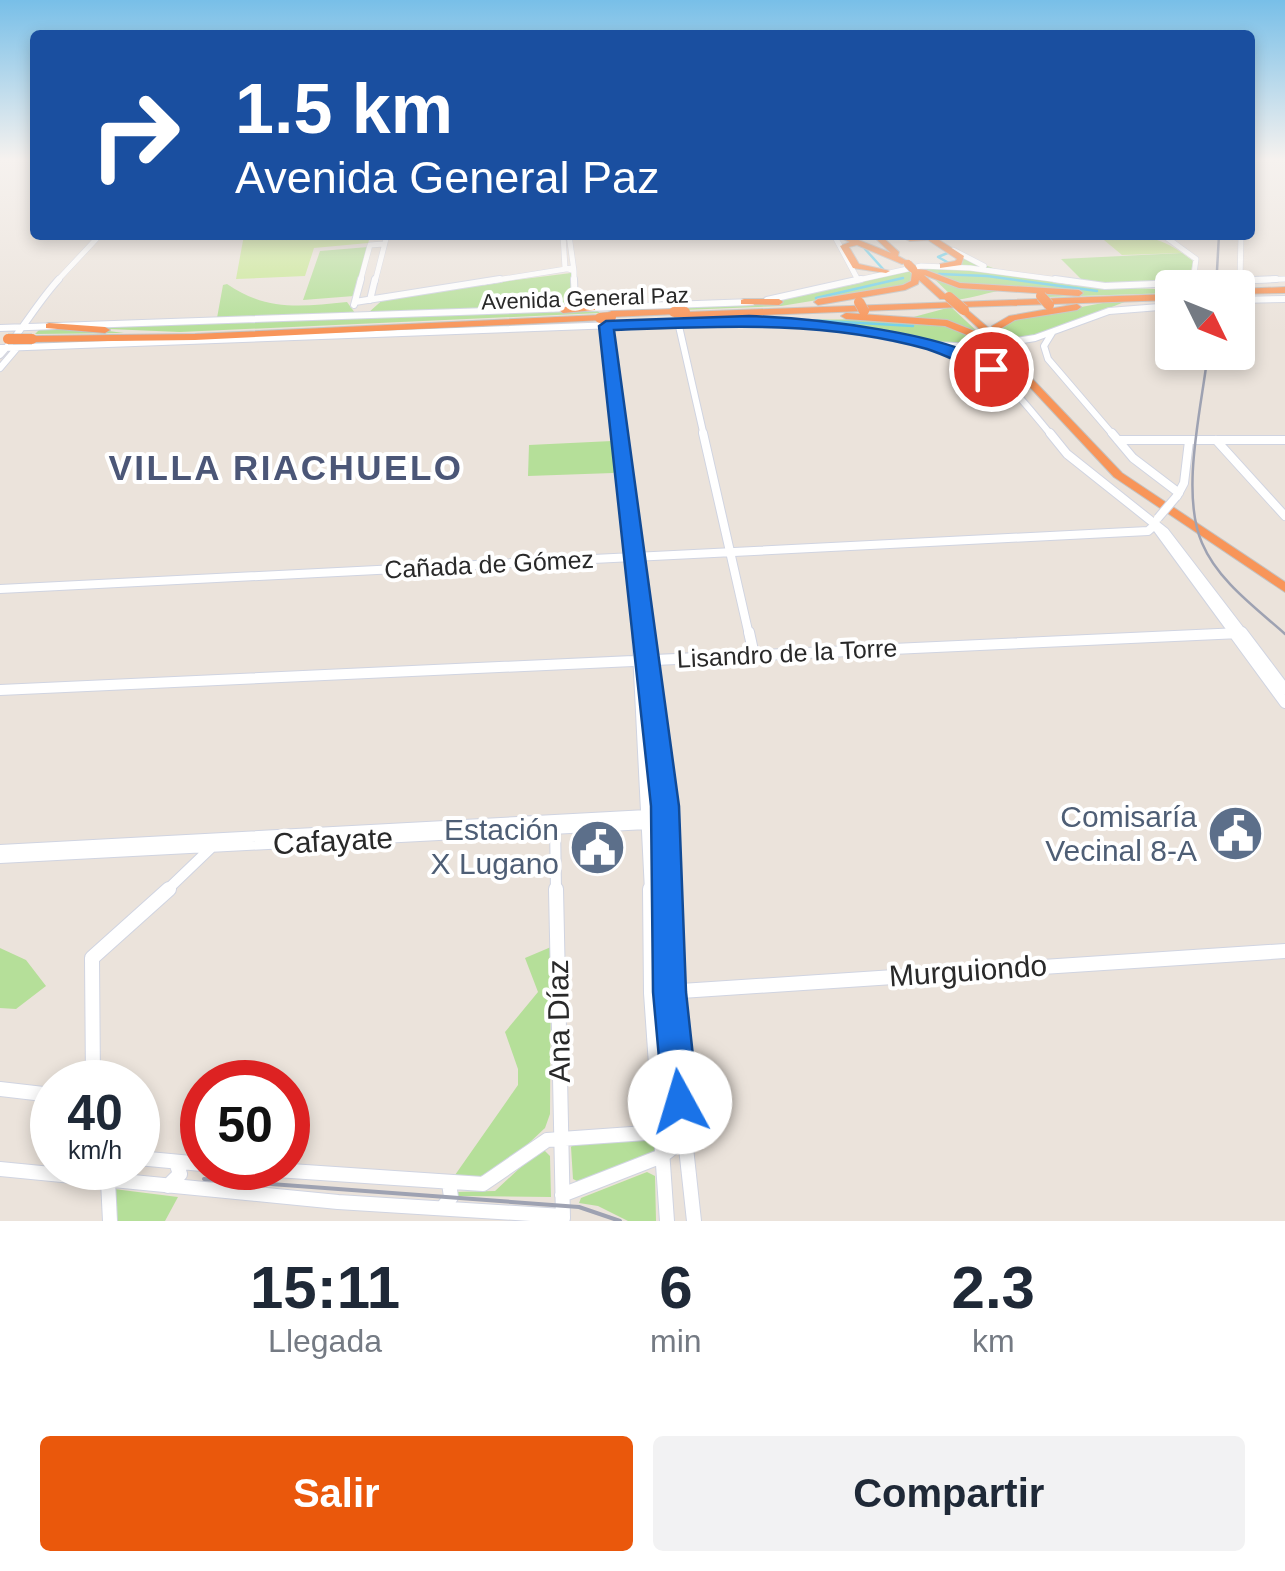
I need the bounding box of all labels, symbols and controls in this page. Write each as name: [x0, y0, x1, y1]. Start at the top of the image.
icon: right: [70, 70, 200, 200]
text: 1.5 km: [235, 70, 453, 148]
text: Avenida General Paz: [235, 152, 659, 203]
north arrow: [1155, 270, 1255, 370]
map controls: [1155, 270, 1255, 370]
street label: Avenida General Paz: [481, 282, 689, 315]
pin: [949, 327, 1034, 412]
icon: arrive: [964, 342, 1019, 397]
district label: VILLA RIACHUELO: [108, 448, 464, 487]
street label: Cañada de Gómez: [383, 545, 595, 583]
street label: Lisandro de la Torre: [676, 633, 898, 673]
place label: Comisaría Vecinal 8-A: [1045, 800, 1197, 867]
public building icon: Comisaría Vecinal 8-A: [1206, 804, 1266, 864]
place label: Estación X Lugano: [431, 813, 559, 880]
public building icon: Estación X Lugano: [568, 817, 628, 877]
street label: Cafayate: [272, 821, 394, 860]
street label: Murguiondo: [888, 949, 1048, 992]
street label: Ana Díaz: [541, 959, 576, 1083]
position arrow: [628, 1050, 732, 1154]
speed limit sign: 50: [180, 1060, 310, 1190]
text: 40: [67, 1085, 123, 1141]
text: km/h: [68, 1136, 122, 1164]
text: 15:11: [250, 1254, 400, 1321]
text: 6: [659, 1254, 693, 1321]
text: 2.3: [952, 1254, 1035, 1321]
text: Llegada: [268, 1323, 382, 1359]
text: min: [650, 1323, 702, 1359]
text: km: [972, 1323, 1015, 1359]
button: Salir: [40, 1436, 633, 1551]
button: Compartir: [653, 1436, 1245, 1551]

